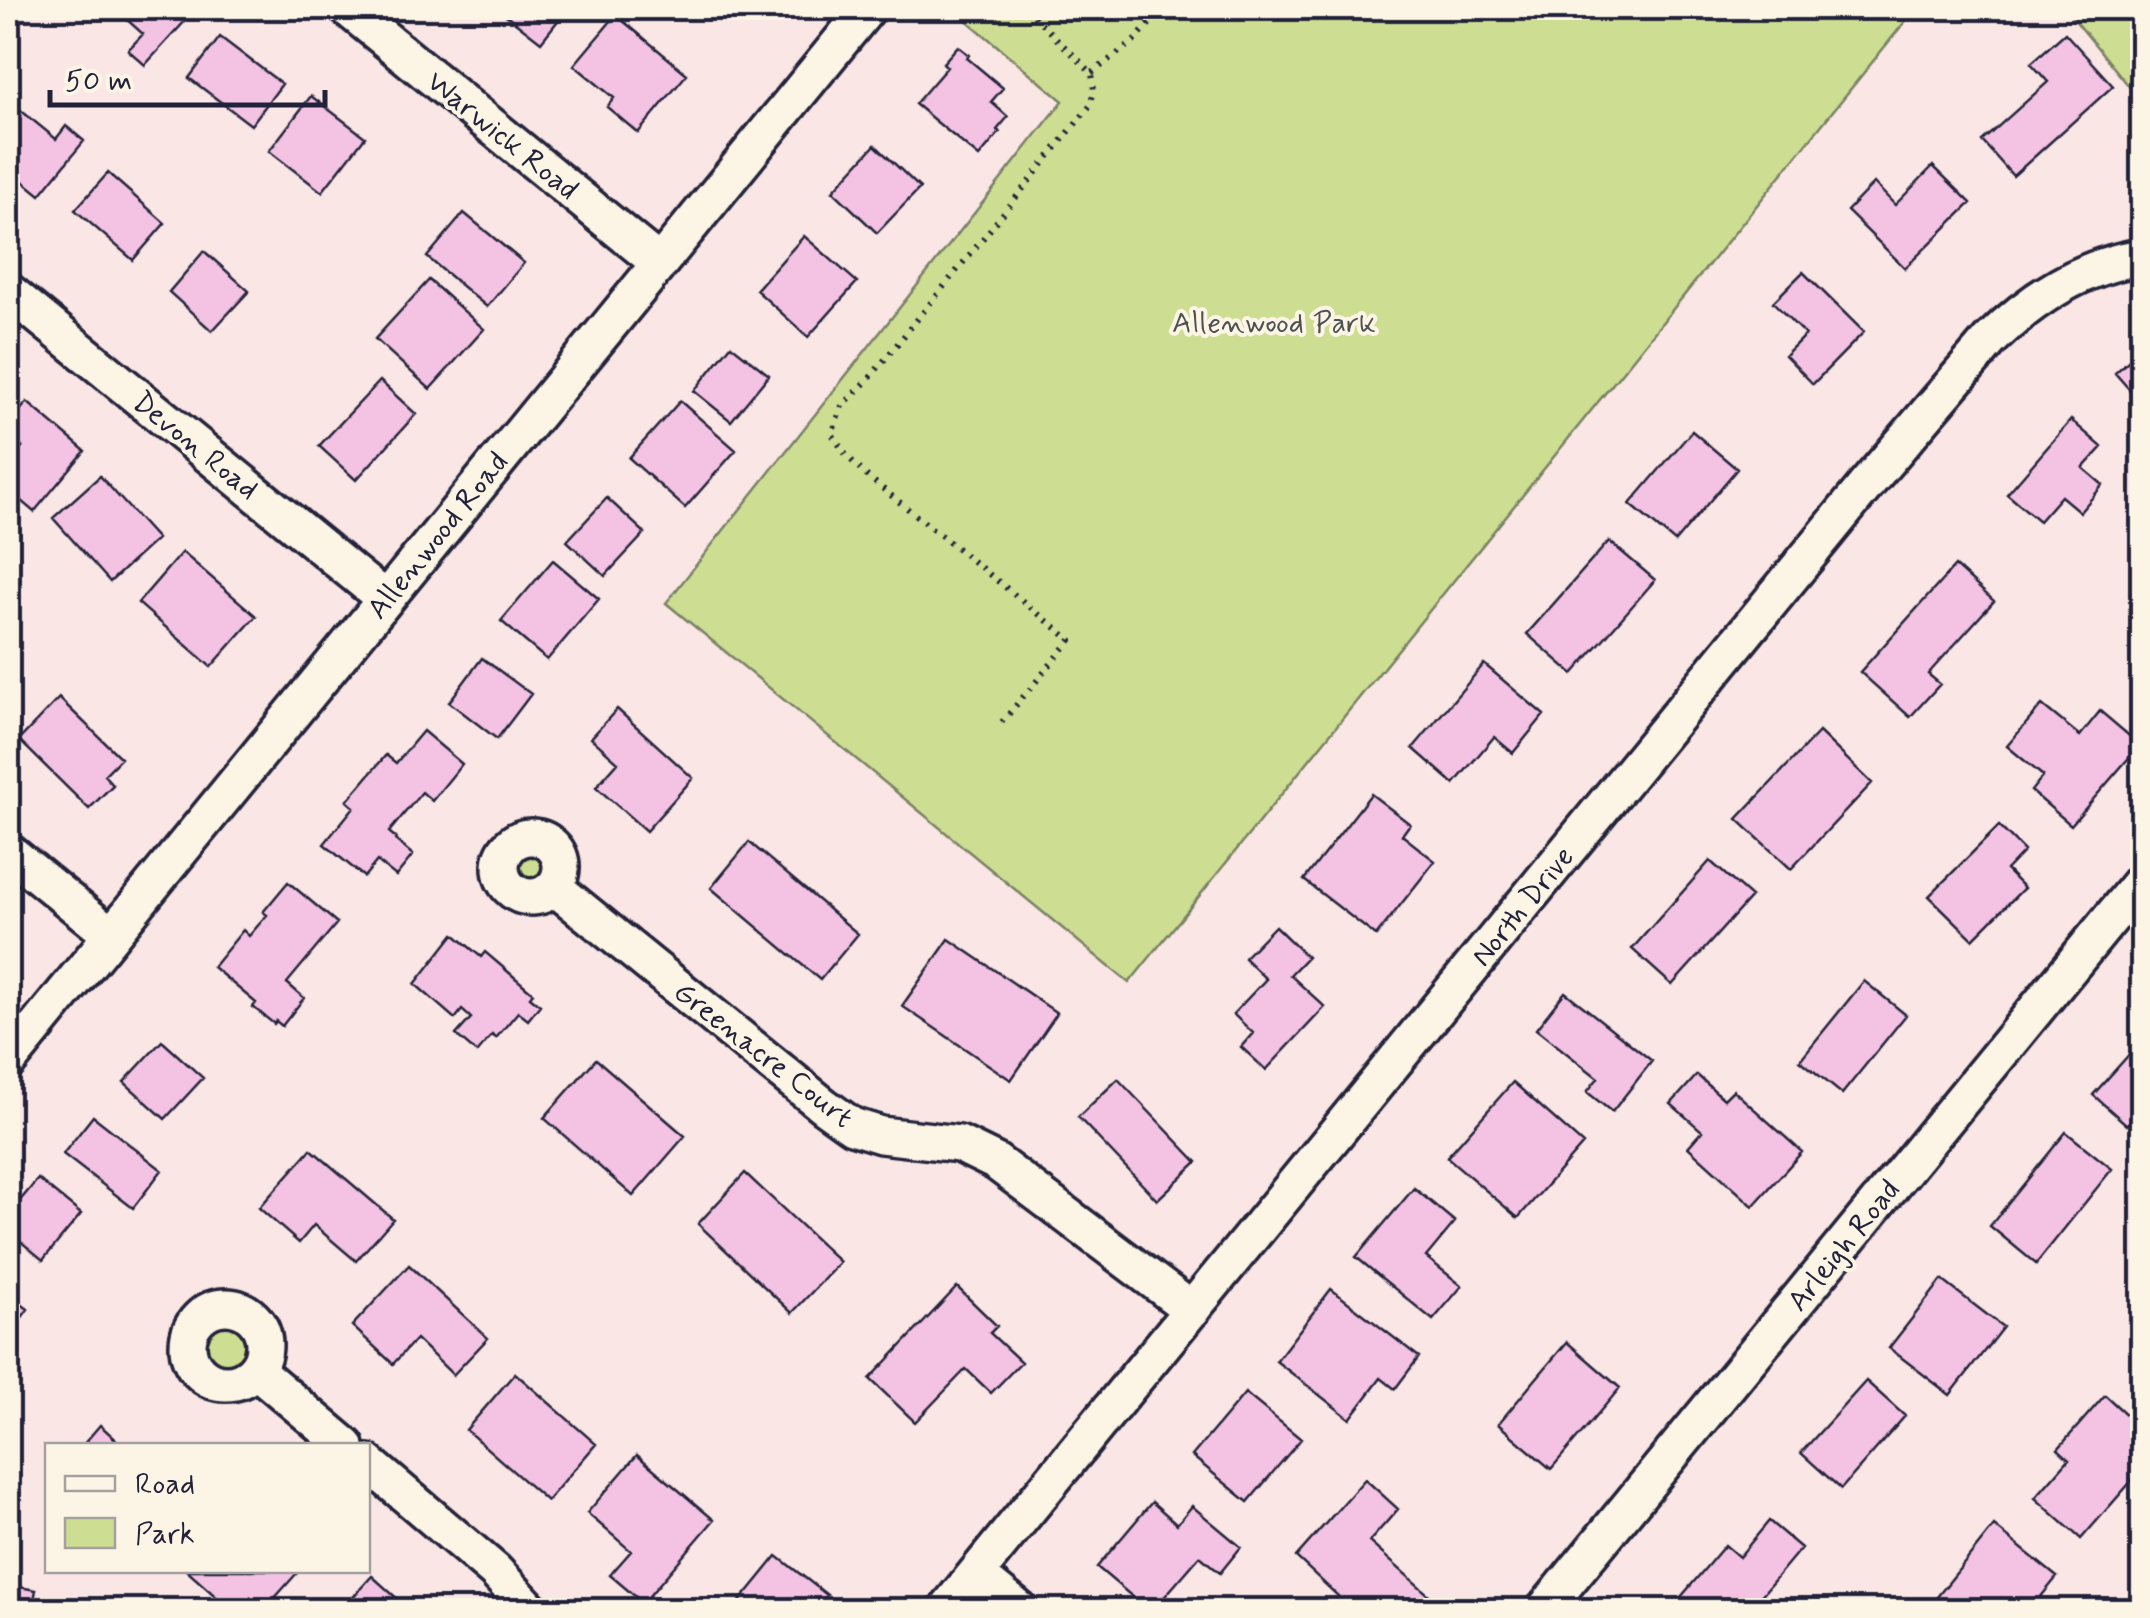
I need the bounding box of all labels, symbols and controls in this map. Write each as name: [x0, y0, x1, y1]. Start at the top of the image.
scale bar: [50, 45, 325, 107]
text: 50 m: [65, 62, 132, 101]
street label: Warwick Road: [418, 63, 586, 209]
park label: Allenwood Park: [1172, 304, 1376, 343]
street label: Devon Road: [124, 383, 266, 509]
street label: Allenwood Road: [359, 444, 518, 628]
street label: North Drive: [1463, 839, 1584, 975]
street label: Greenacre Court: [665, 973, 861, 1138]
street label: Arleigh Road: [1779, 1172, 1909, 1320]
legend: [45, 1443, 370, 1573]
text: Road: [135, 1465, 195, 1504]
text: Park: [135, 1515, 195, 1554]

